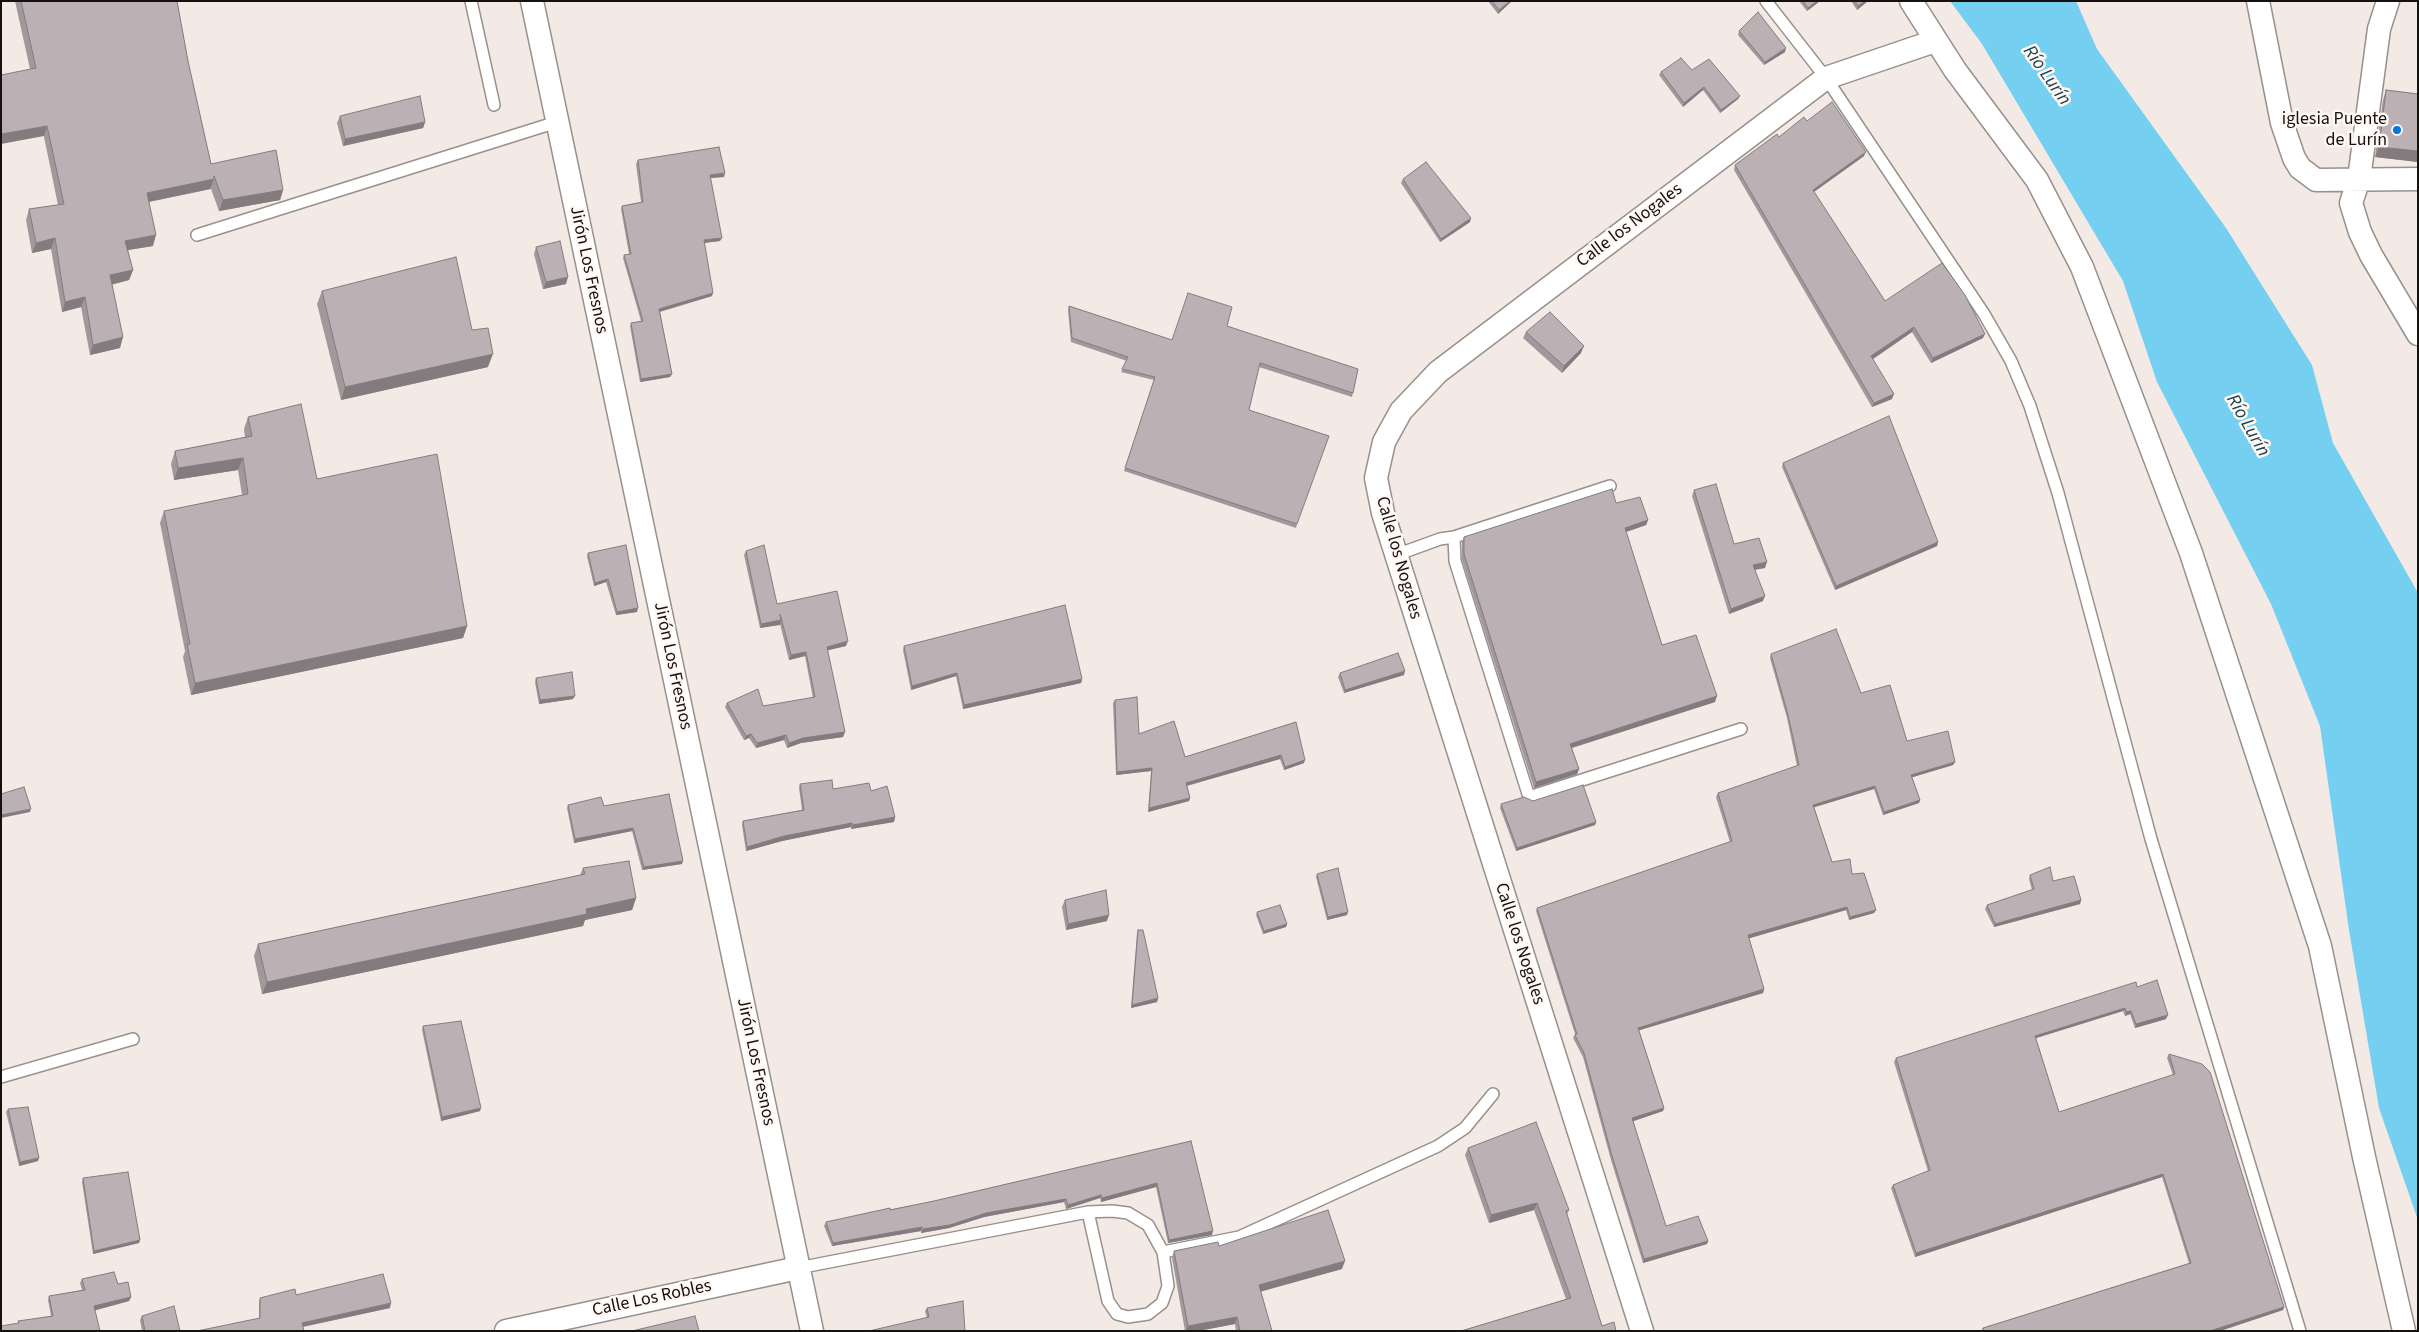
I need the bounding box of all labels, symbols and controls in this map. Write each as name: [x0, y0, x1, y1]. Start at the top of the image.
water label: Río Lurín: [2017, 42, 2075, 110]
place label: iglesia Puente de Lurín: [2282, 109, 2387, 152]
marker: iglesia Puente de Lurín: [2391, 124, 2403, 136]
street label: Calle los Nogales: [1573, 179, 1687, 273]
street label: Jirón Los Fresnos: [564, 204, 612, 336]
water label: Río Lurín: [2220, 391, 2274, 461]
street label: Calle los Nogales: [1370, 494, 1426, 622]
street label: Jirón Los Fresnos: [648, 600, 696, 732]
street label: Calle los Nogales: [1489, 880, 1549, 1008]
street label: Jirón Los Fresnos: [731, 996, 779, 1128]
street label: Calle Los Robles: [590, 1276, 714, 1322]

